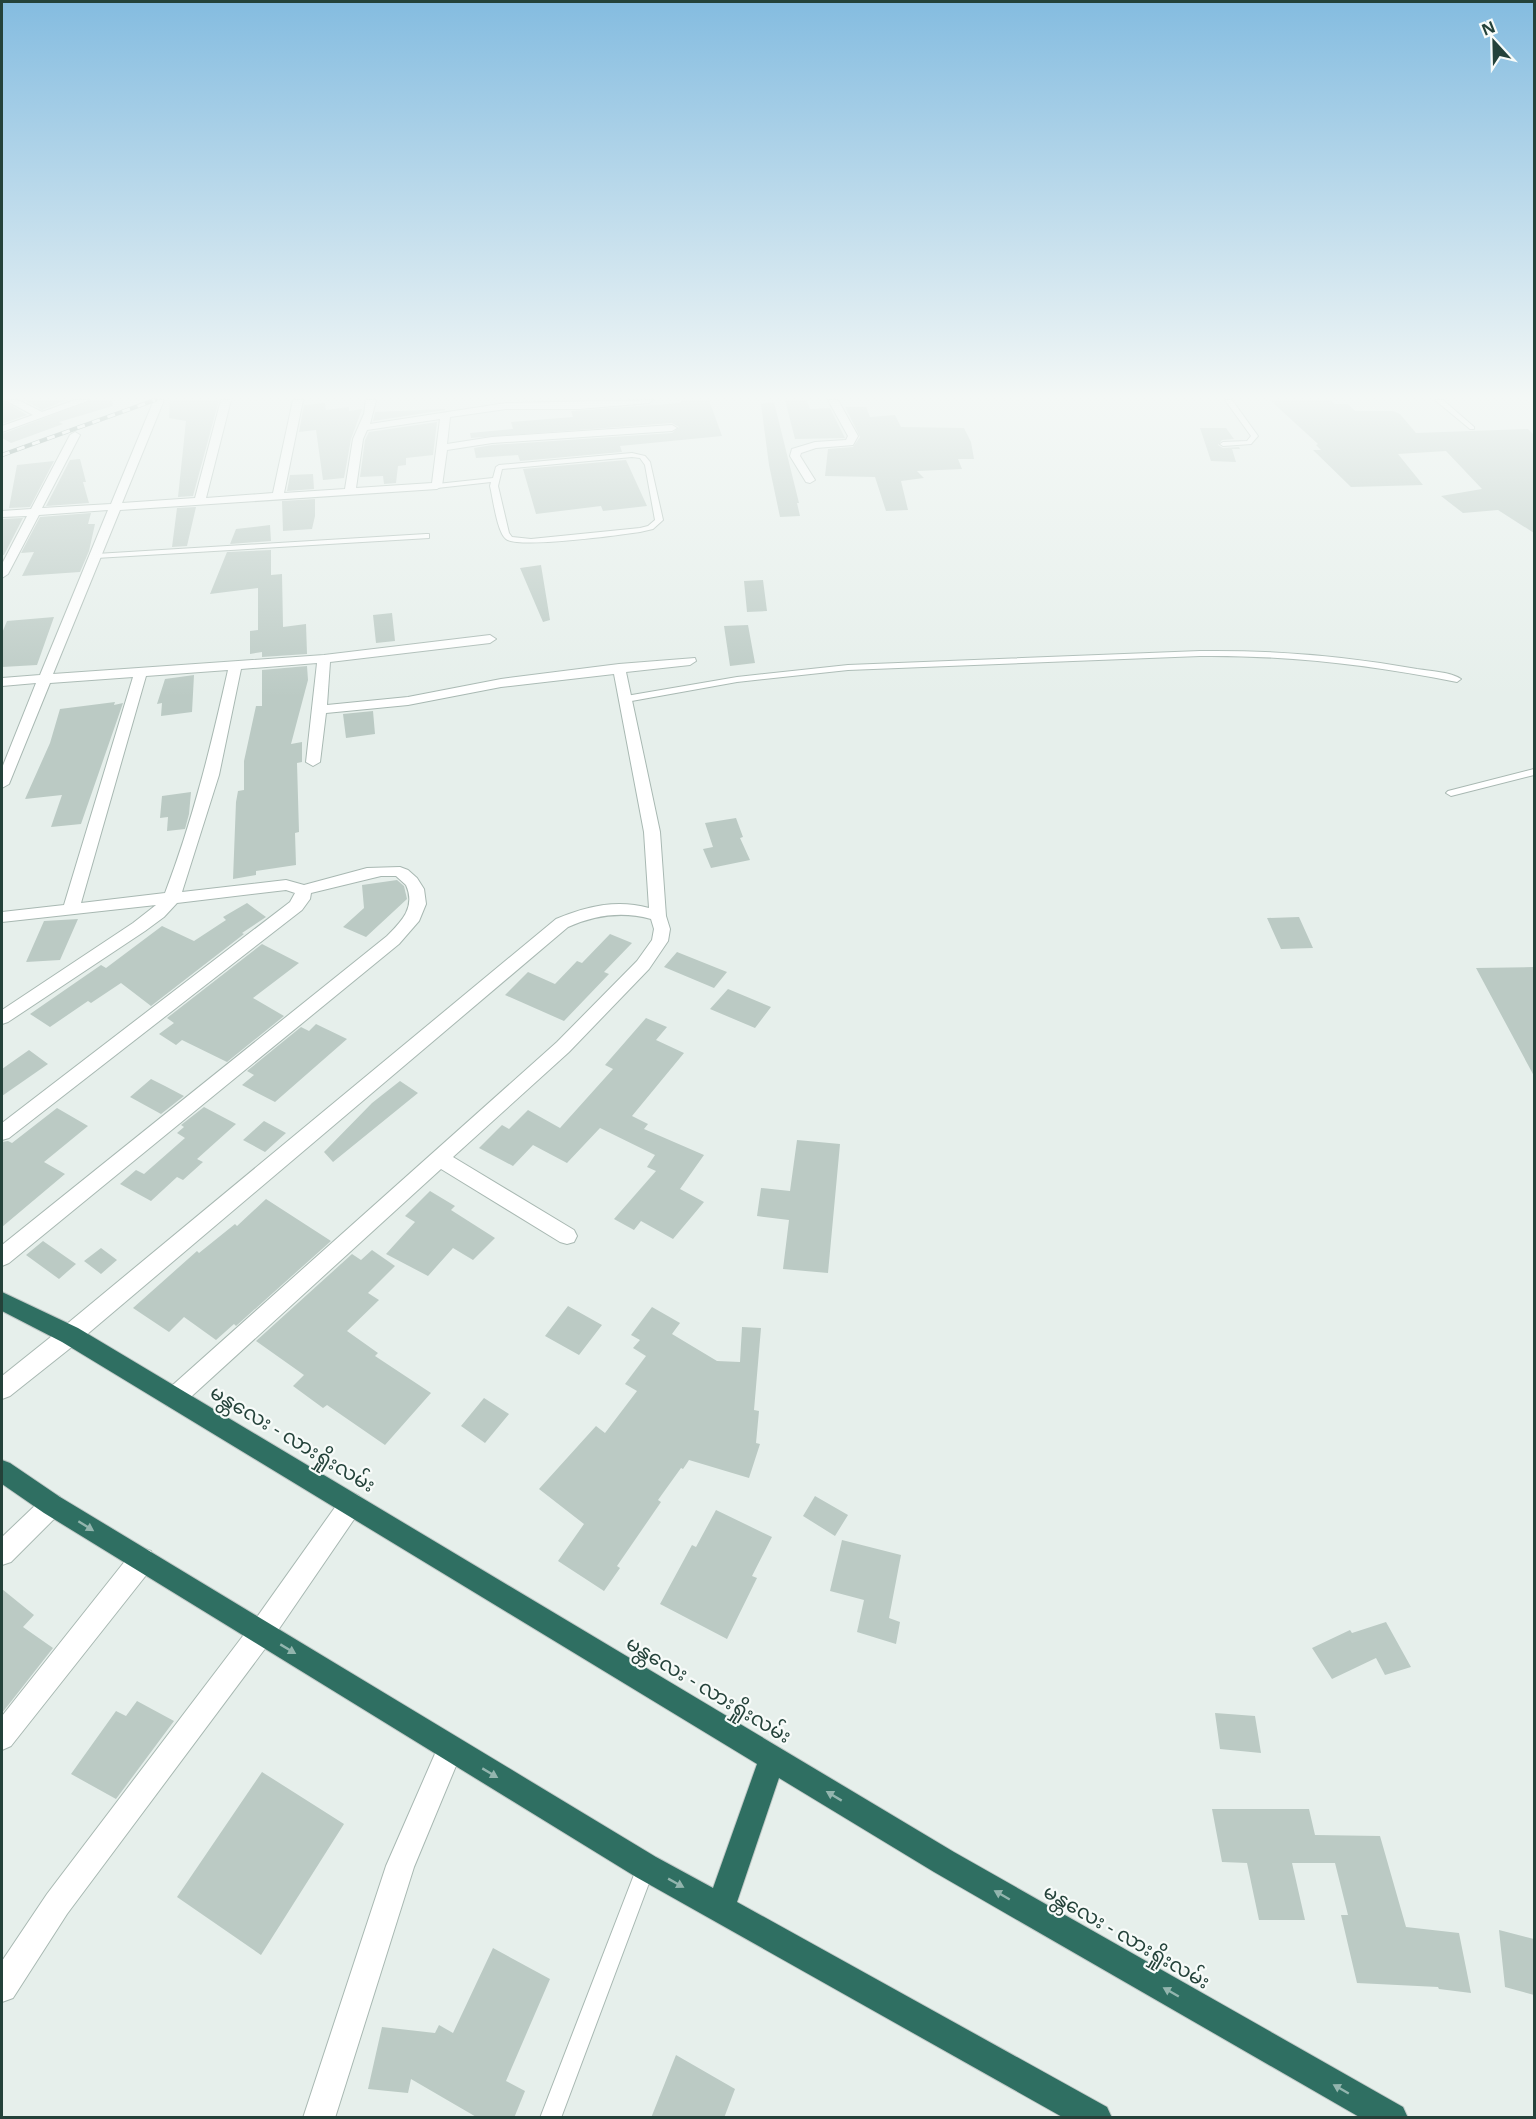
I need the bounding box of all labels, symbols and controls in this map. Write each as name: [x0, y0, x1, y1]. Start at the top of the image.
north arrow: [1464, 12, 1524, 72]
text: N: [1478, 15, 1499, 41]
street label: မန္တလေး - လားရှိုးလမ်း: [204, 1378, 381, 1501]
one-way arrow: [78, 1520, 94, 1531]
street label: မန္တလေး - လားရှိုးလမ်း: [620, 1629, 797, 1752]
one-way arrow: [280, 1644, 296, 1655]
one-way arrow: [482, 1768, 499, 1778]
one-way arrow: [826, 1791, 842, 1802]
street label: မန္တလေး - လားရှိုးလမ်း: [1037, 1877, 1215, 1997]
one-way arrow: [668, 1878, 685, 1888]
one-way arrow: [994, 1890, 1010, 1901]
one-way arrow: [1163, 1987, 1180, 1997]
one-way arrow: [1333, 2083, 1349, 2094]

